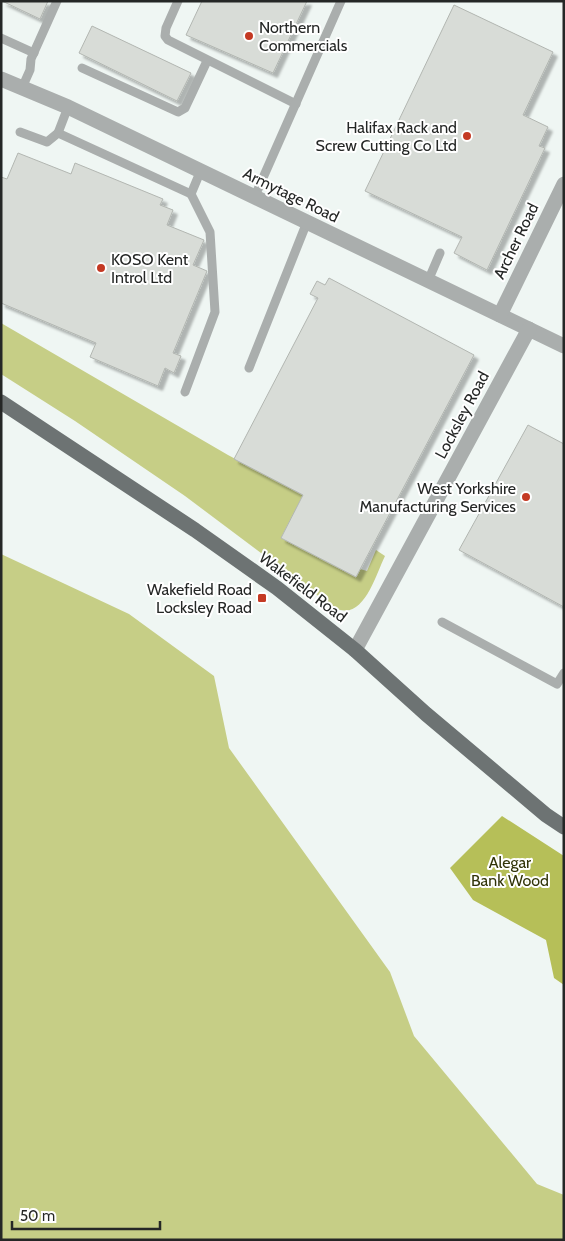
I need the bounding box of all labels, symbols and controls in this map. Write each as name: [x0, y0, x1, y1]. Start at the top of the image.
place label: Northern Commercials: [259, 18, 348, 55]
marker: Northern Commercials: [243, 30, 255, 42]
place label: Halifax Rack and Screw Cutting Co Ltd: [316, 118, 457, 155]
marker: Halifax Rack and Screw Cutting Co Ltd: [461, 130, 473, 142]
street label: Armytage Road: [240, 164, 342, 226]
street label: Archer Road: [489, 200, 543, 282]
place label: KOSO Kent Introl Ltd: [111, 250, 189, 287]
marker: KOSO Kent Introl Ltd: [95, 262, 107, 274]
street label: Locksley Road: [431, 368, 493, 462]
place label: West Yorkshire Manufacturing Services: [359, 479, 516, 516]
marker: West Yorkshire Manufacturing Services: [520, 491, 532, 503]
street label: Wakefield Road: [255, 548, 351, 626]
place label: Wakefield Road Locksley Road: [147, 580, 252, 617]
marker: Wakefield Road Locksley Road: [256, 592, 268, 604]
park label: Alegar Bank Wood: [471, 853, 549, 890]
scale bar: [12, 1198, 160, 1230]
text: 50 m: [20, 1207, 55, 1225]

